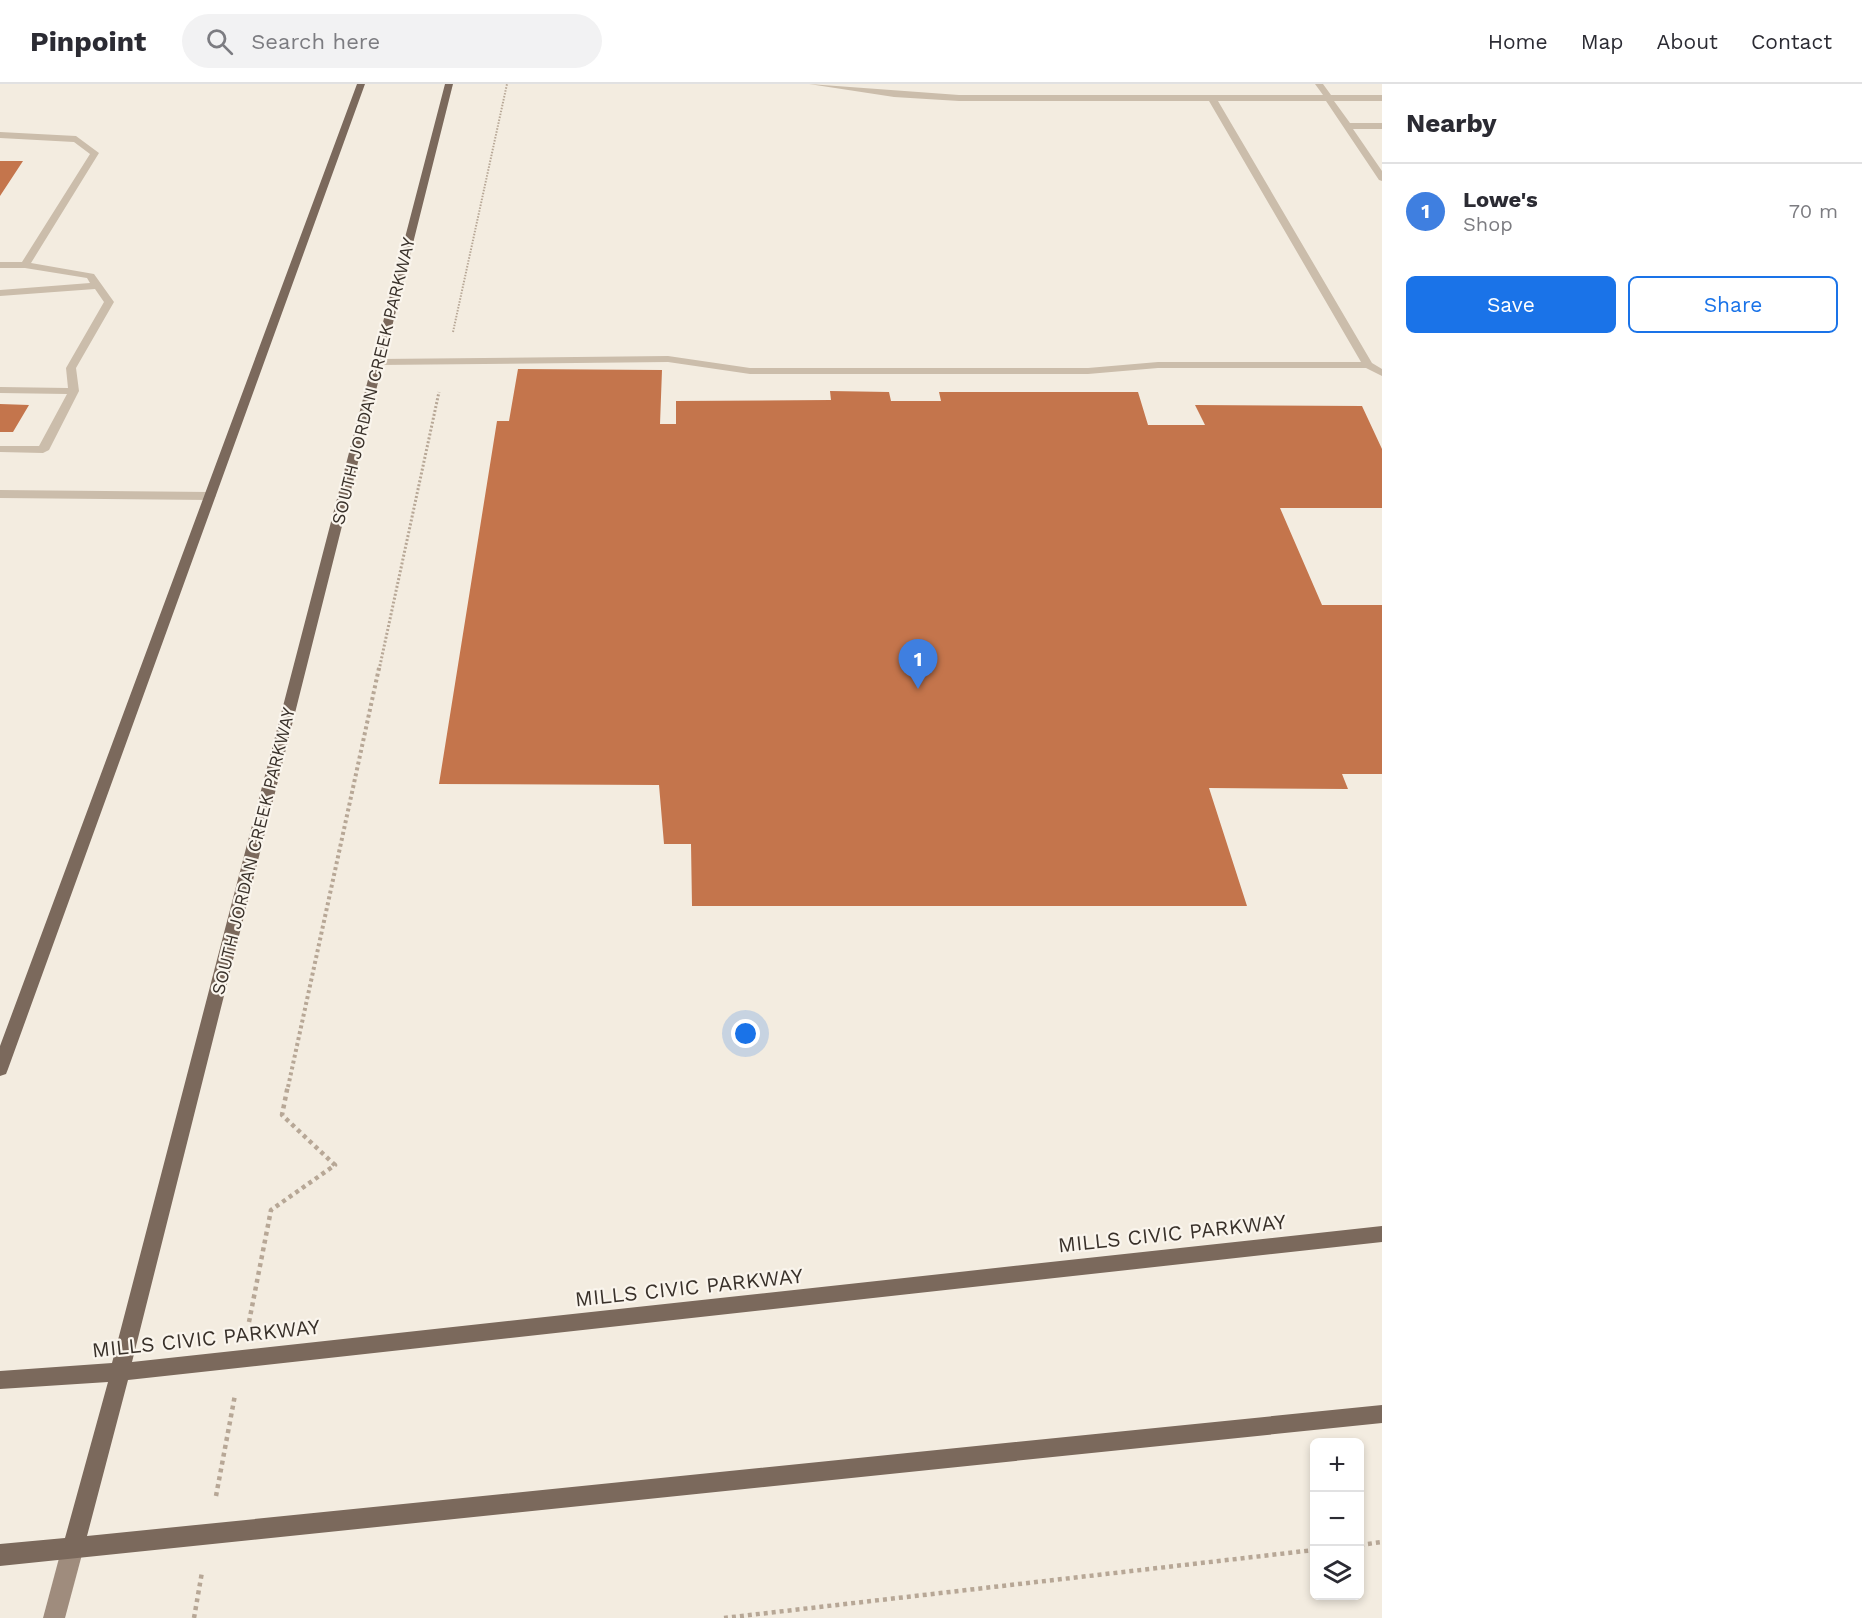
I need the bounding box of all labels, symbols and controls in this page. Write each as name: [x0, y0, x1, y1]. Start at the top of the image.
search box: [182, 14, 602, 68]
text: Pinpoint: [30, 25, 146, 58]
icon: search: [203, 25, 236, 58]
text: Search here: [251, 29, 380, 54]
text: Home: [1488, 29, 1548, 54]
text: Map: [1581, 29, 1624, 54]
text: About: [1657, 29, 1718, 54]
text: Contact: [1751, 29, 1832, 54]
text: Nearby: [1406, 108, 1497, 138]
text: Lowe's: [1463, 187, 1538, 212]
text: 1: [1421, 199, 1430, 223]
text: 70 m: [1789, 199, 1838, 223]
text: Shop: [1463, 212, 1513, 236]
street label: SOUTH JORDAN CREEK PARKWAY: [327, 235, 419, 527]
button: Save: [1406, 276, 1616, 333]
button: Share: [1628, 276, 1838, 333]
pin: 1: [898, 640, 938, 689]
street label: SOUTH JORDAN CREEK PARKWAY: [207, 705, 299, 997]
your location: [731, 1019, 760, 1048]
street label: MILLS CIVIC PARKWAY: [1057, 1209, 1287, 1257]
street label: MILLS CIVIC PARKWAY: [574, 1263, 804, 1311]
street label: MILLS CIVIC PARKWAY: [91, 1314, 321, 1362]
map controls: [1310, 1438, 1364, 1600]
button: +: [1310, 1438, 1364, 1492]
button: −: [1310, 1492, 1364, 1546]
button: layers: [1310, 1546, 1364, 1600]

